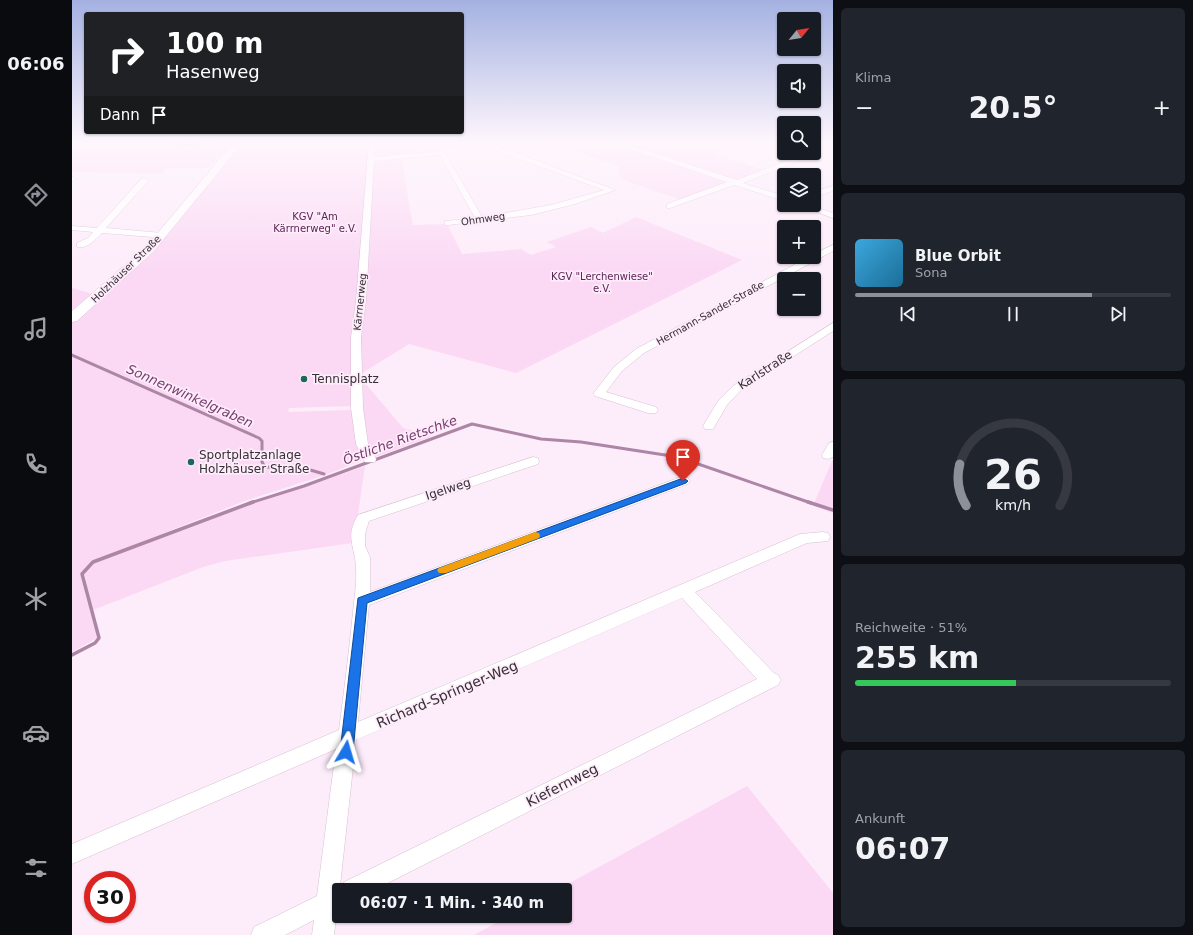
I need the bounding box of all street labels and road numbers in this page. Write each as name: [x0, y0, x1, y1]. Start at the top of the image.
street label: Ohmweg: [460, 210, 506, 228]
street label: Holzhäuser Straße: [89, 233, 163, 305]
street label: Kärrnerweg: [352, 273, 368, 331]
street label: Hermann-Sander-Straße: [654, 279, 766, 347]
street label: Karlstraße: [735, 347, 795, 393]
street label: Igelweg: [424, 475, 472, 503]
street label: Richard-Springer-Weg: [374, 657, 520, 731]
street label: Kiefernweg: [523, 760, 601, 810]

